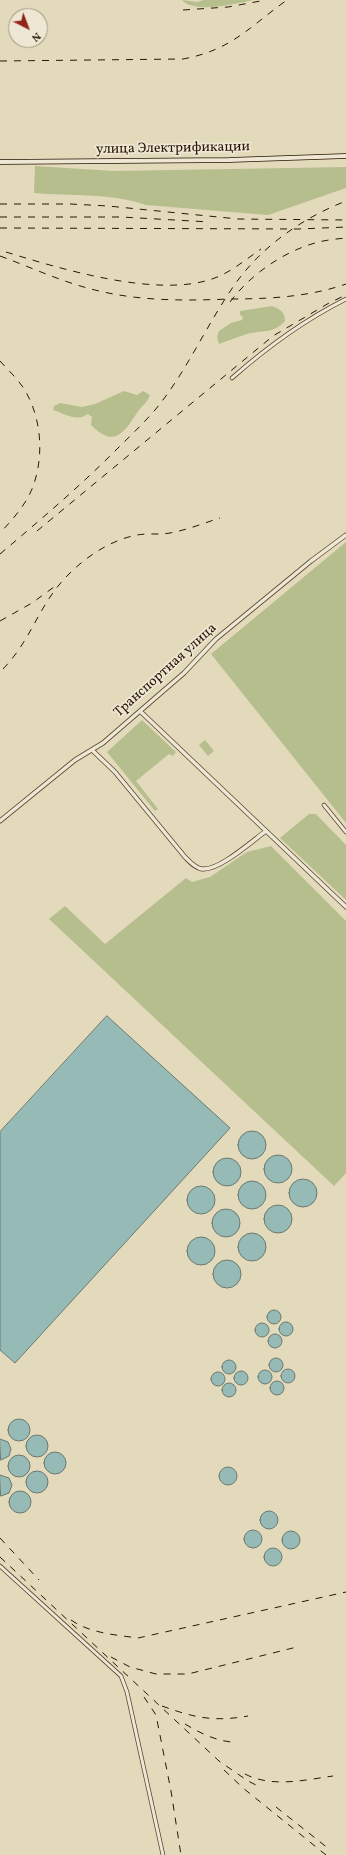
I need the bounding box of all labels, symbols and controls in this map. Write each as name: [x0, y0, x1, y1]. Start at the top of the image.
north arrow: [8, 8, 48, 48]
text: N: [28, 28, 44, 45]
street label: улица Электрификации: [96, 139, 250, 159]
street label: Транспортная улица: [111, 620, 221, 722]

